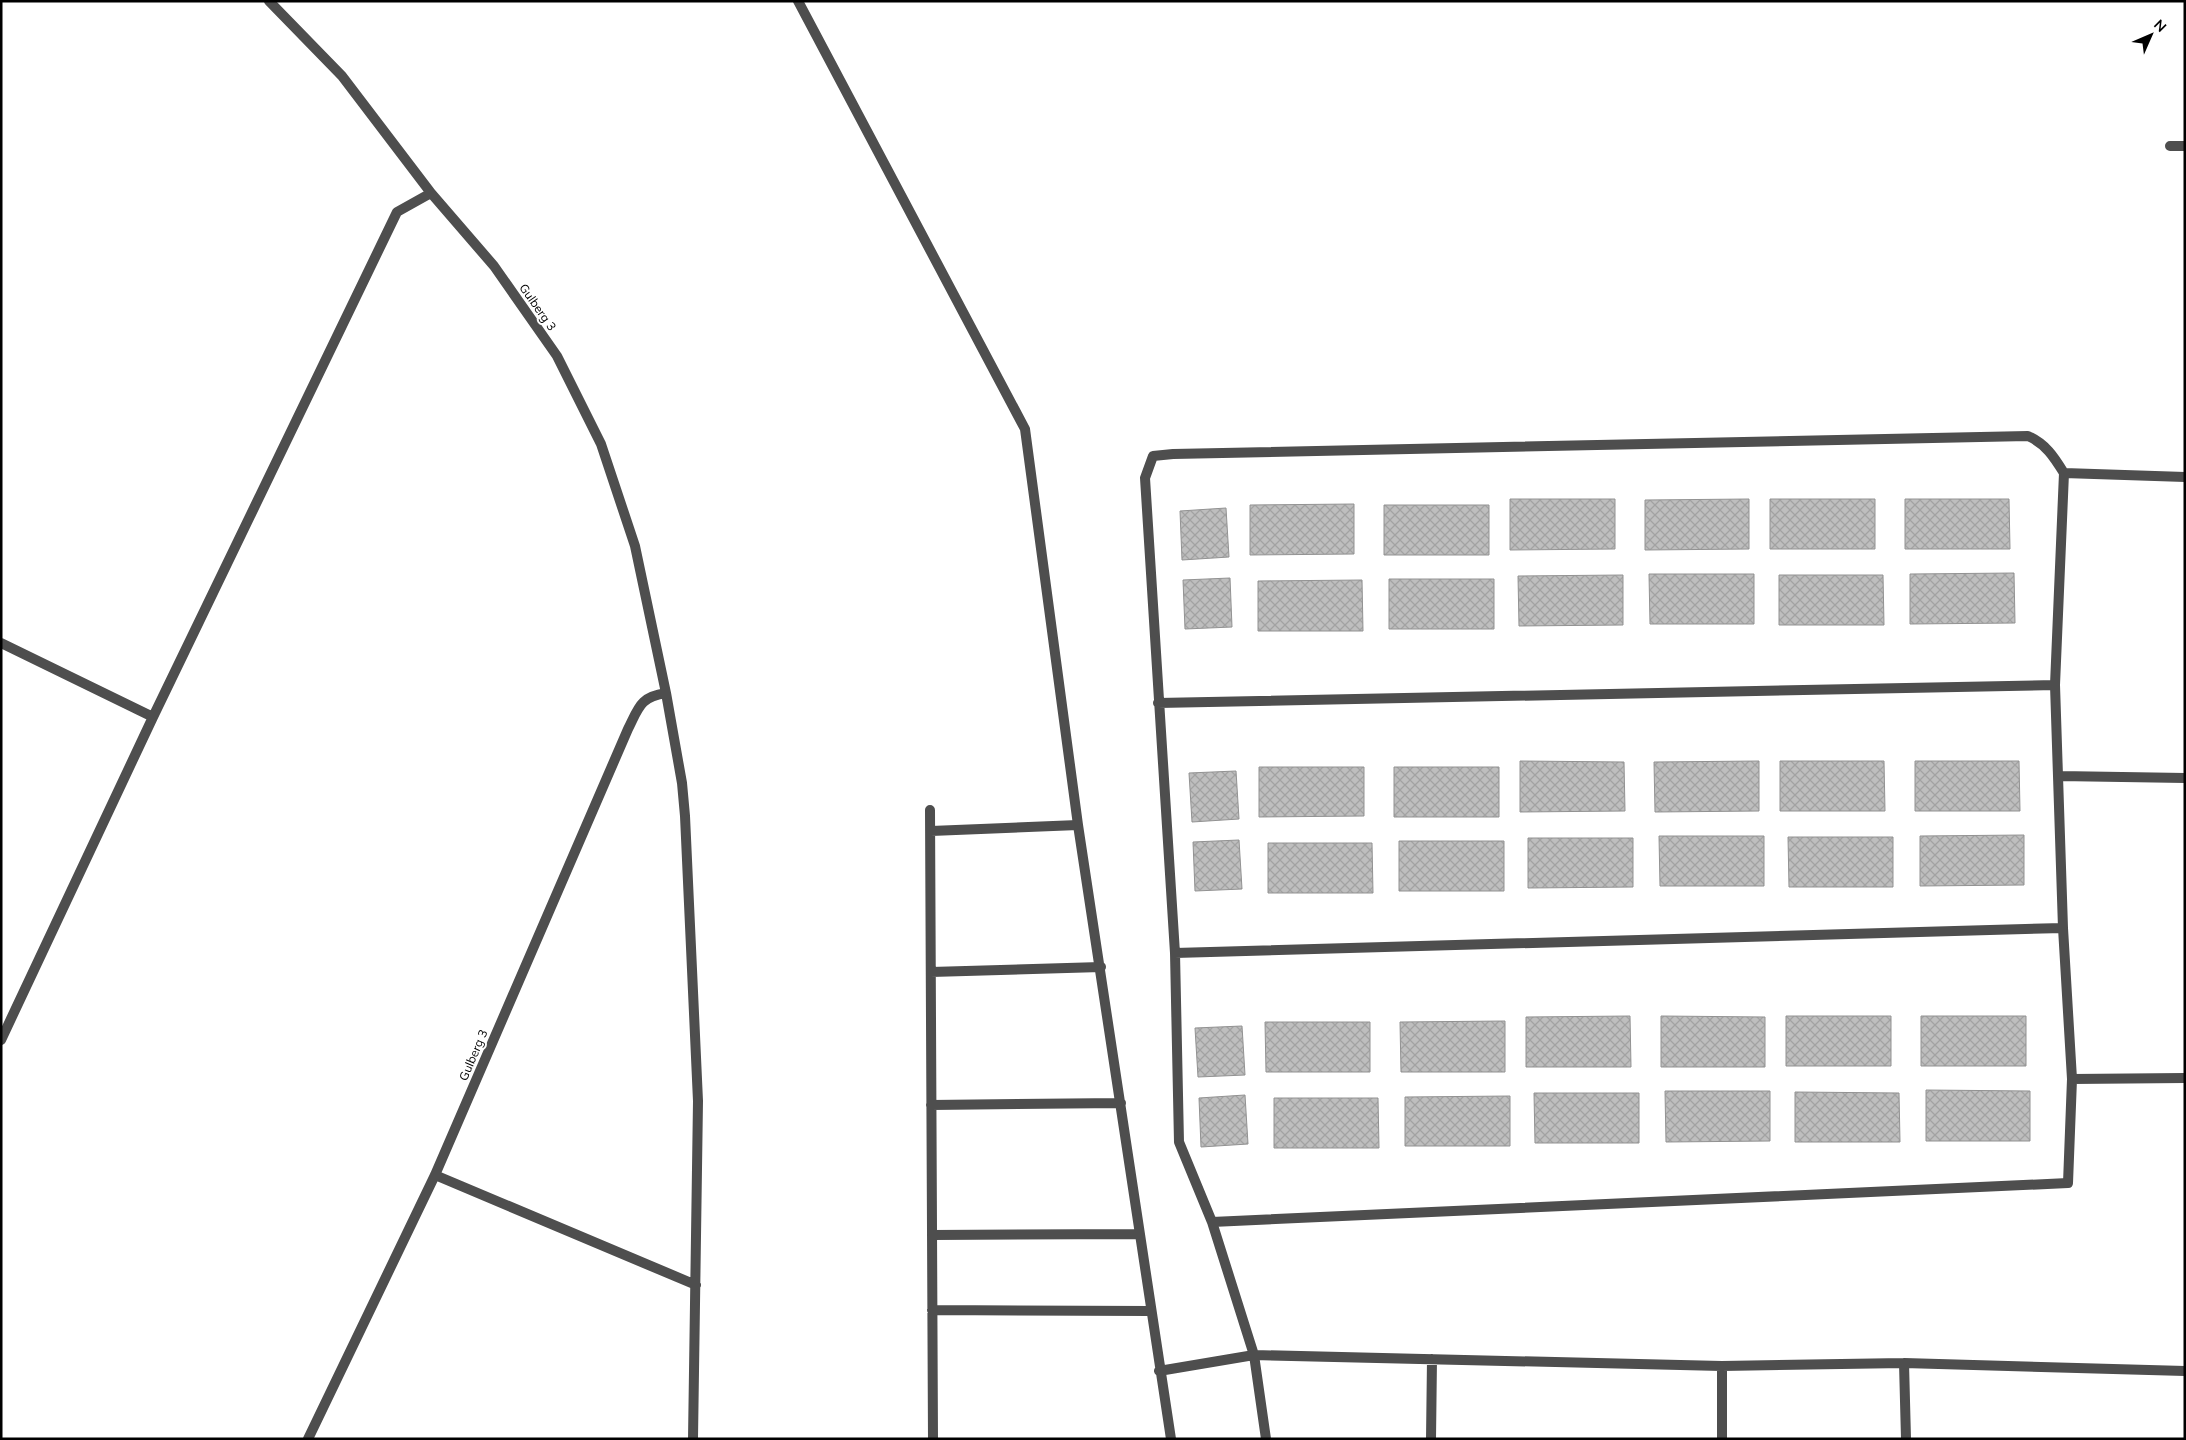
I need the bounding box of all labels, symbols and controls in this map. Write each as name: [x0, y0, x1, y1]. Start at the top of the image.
north arrow: [2126, 10, 2176, 60]
text: N: [2150, 16, 2170, 36]
street label: Gulberg 3: [516, 281, 560, 333]
street label: Gulberg 3: [456, 1027, 490, 1083]

